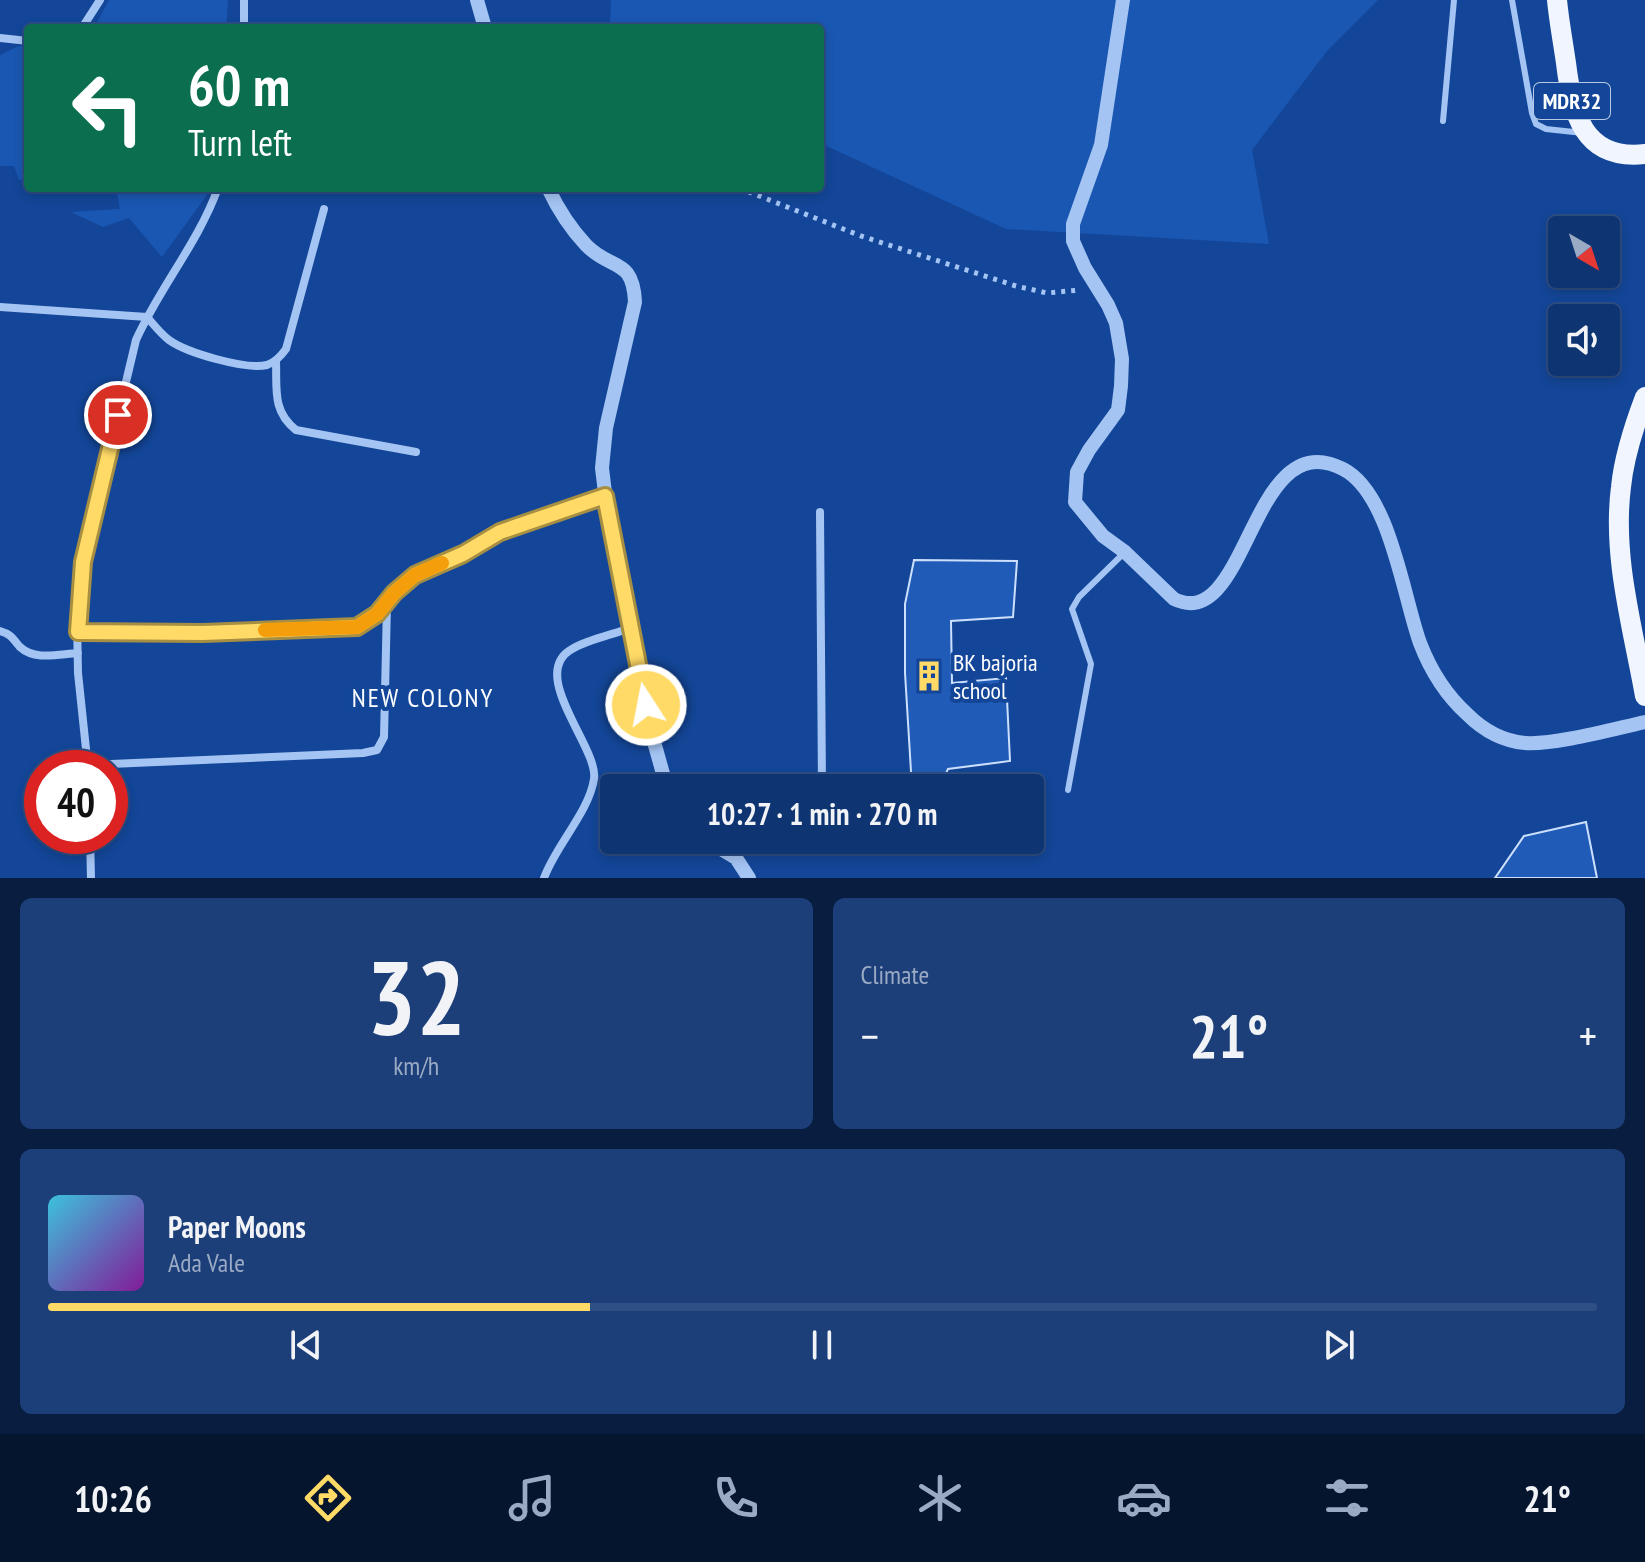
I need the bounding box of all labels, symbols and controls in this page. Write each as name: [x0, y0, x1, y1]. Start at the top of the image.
text: 60 m: [188, 49, 290, 121]
icon: left: [56, 56, 160, 160]
road number: MDR32: [1534, 83, 1610, 119]
text: Turn left: [188, 119, 292, 166]
north arrow: [1548, 216, 1620, 288]
map controls: [1548, 216, 1620, 376]
button: sound: [1548, 304, 1620, 376]
pin: [84, 381, 152, 449]
icon: arrive: [96, 393, 140, 437]
place label: BK bajoria school: [953, 647, 1038, 706]
building icon: BK bajoria school: [912, 659, 946, 693]
position arrow: [604, 663, 688, 747]
district label: NEW COLONY: [352, 681, 494, 714]
speed limit sign: 40: [24, 750, 128, 854]
text: 10:27 · 1 min · 270 m: [707, 794, 937, 833]
text: 32: [367, 929, 466, 1064]
text: Climate: [861, 958, 929, 991]
text: 21°: [1189, 997, 1268, 1075]
text: −: [861, 1007, 879, 1064]
text: +: [1579, 1007, 1597, 1064]
text: km/h: [393, 1049, 439, 1082]
text: Paper Moons: [168, 1207, 306, 1246]
text: Ada Vale: [168, 1246, 245, 1279]
icon: previous: [284, 1323, 328, 1367]
icon: pause: [800, 1323, 844, 1367]
icon: next: [1317, 1323, 1361, 1367]
icon: directions: [300, 1470, 356, 1526]
icon: music: [504, 1470, 560, 1526]
icon: phone: [708, 1470, 764, 1526]
icon: climate: [912, 1470, 968, 1526]
icon: car: [1116, 1470, 1172, 1526]
icon: filters: [1319, 1470, 1375, 1526]
text: 10:26: [74, 1475, 152, 1522]
text: 21°: [1523, 1475, 1571, 1522]

